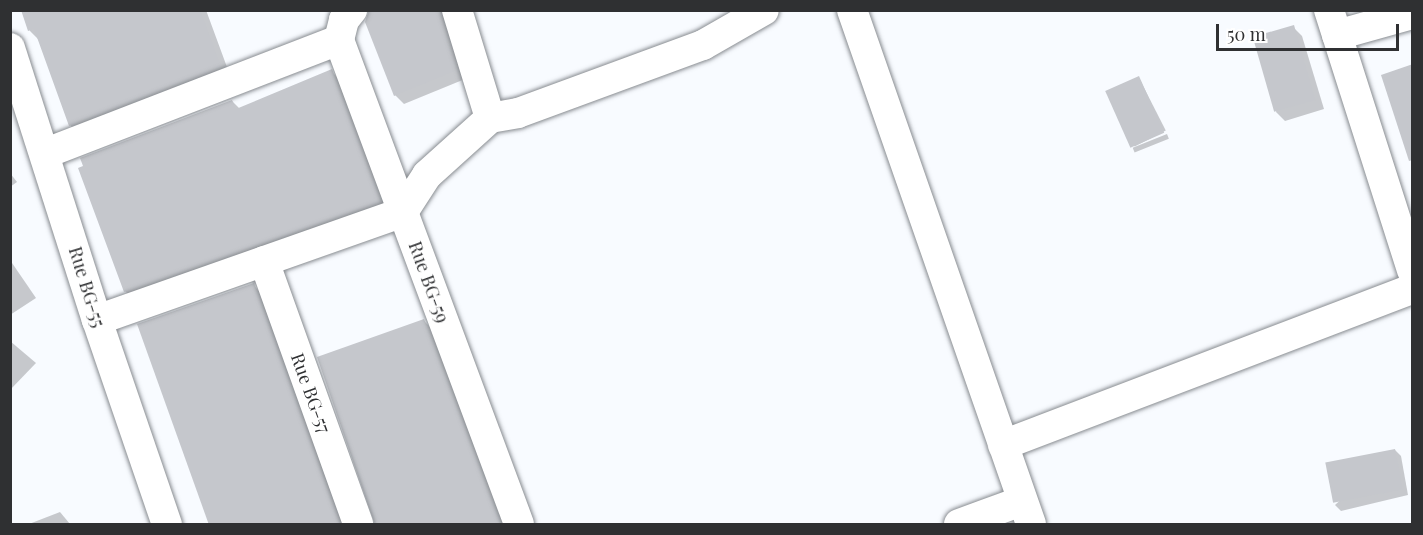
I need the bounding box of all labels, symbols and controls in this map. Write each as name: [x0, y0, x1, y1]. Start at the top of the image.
scale bar: [1219, 12, 1402, 50]
text: 50 m: [1227, 22, 1266, 46]
street label: Rue BG-59: [404, 238, 454, 326]
street label: Rue BG-55: [64, 244, 110, 330]
street label: Rue BG-57: [287, 350, 335, 436]

